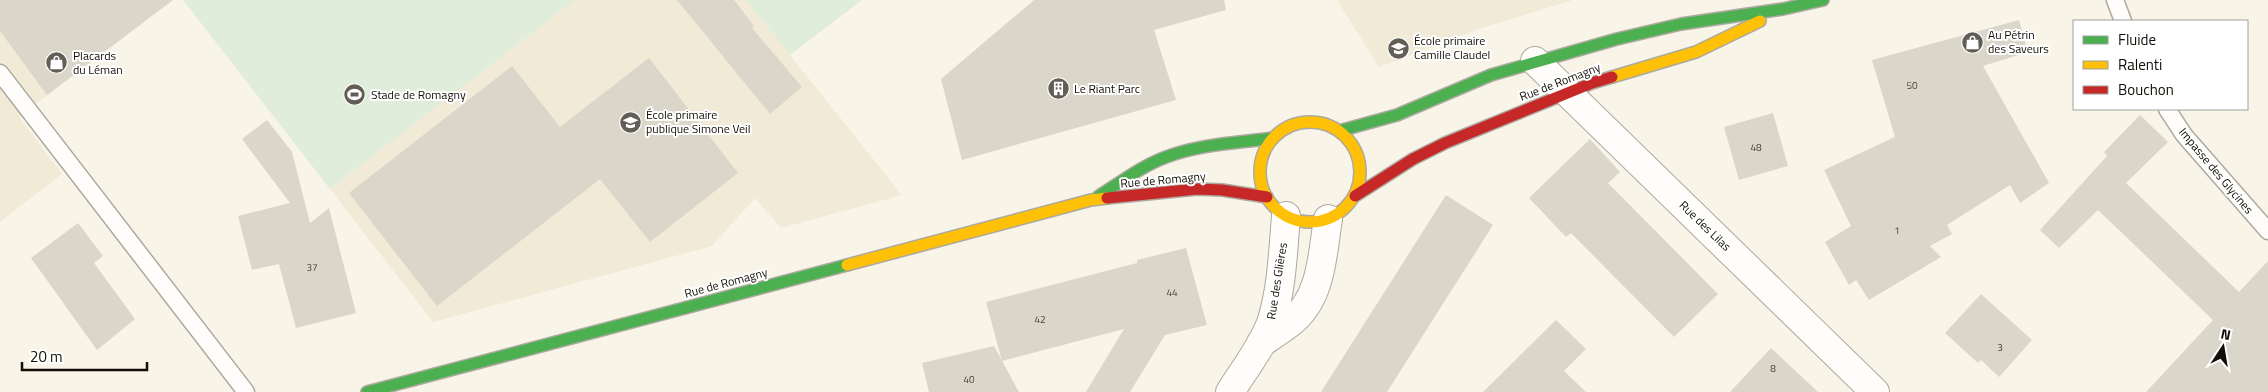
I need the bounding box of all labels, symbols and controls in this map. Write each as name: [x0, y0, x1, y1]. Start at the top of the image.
legend: [2073, 20, 2248, 110]
place label: Au Pétrin des Saveurs: [1988, 25, 2049, 58]
text: Fluide: [2118, 28, 2156, 51]
shop icon: Au Pétrin des Saveurs: [1960, 30, 1984, 54]
place label: École primaire Camille Claudel: [1414, 31, 1490, 64]
school or university icon: École primaire Camille Claudel: [1386, 36, 1410, 60]
place label: Placards du Léman: [73, 46, 123, 79]
shop icon: Placards du Léman: [45, 51, 69, 75]
text: Ralenti: [2118, 53, 2162, 76]
street label: Rue de Romagny: [1517, 57, 1603, 106]
building icon: Le Riant Parc: [1046, 77, 1070, 101]
house number: 50: [1906, 78, 1918, 93]
text: Bouchon: [2118, 78, 2174, 101]
place label: Le Riant Parc: [1074, 79, 1140, 98]
sports icon: Stade de Romagny: [343, 83, 367, 107]
place label: Stade de Romagny: [371, 85, 466, 104]
place label: École primaire publique Simone Veil: [646, 105, 751, 138]
school or university icon: École primaire publique Simone Veil: [618, 110, 642, 134]
street label: Impasse des Glycines: [2175, 123, 2259, 218]
house number: 48: [1750, 140, 1762, 155]
street label: Rue de Romagny: [1120, 166, 1207, 193]
street label: Rue des Lilas: [1675, 196, 1736, 256]
house number: 1: [1894, 223, 1900, 238]
street label: Rue des Glières: [1261, 241, 1292, 321]
house number: 37: [306, 260, 318, 275]
street label: Rue de Romagny: [682, 262, 770, 303]
house number: 44: [1166, 285, 1178, 300]
house number: 42: [1034, 312, 1046, 327]
north arrow: [2198, 322, 2248, 372]
text: N: [2219, 323, 2233, 345]
scale bar: [22, 340, 148, 372]
house number: 3: [1997, 340, 2003, 355]
text: 20 m: [30, 345, 63, 368]
house number: 8: [1770, 361, 1776, 376]
house number: 40: [963, 372, 975, 387]

